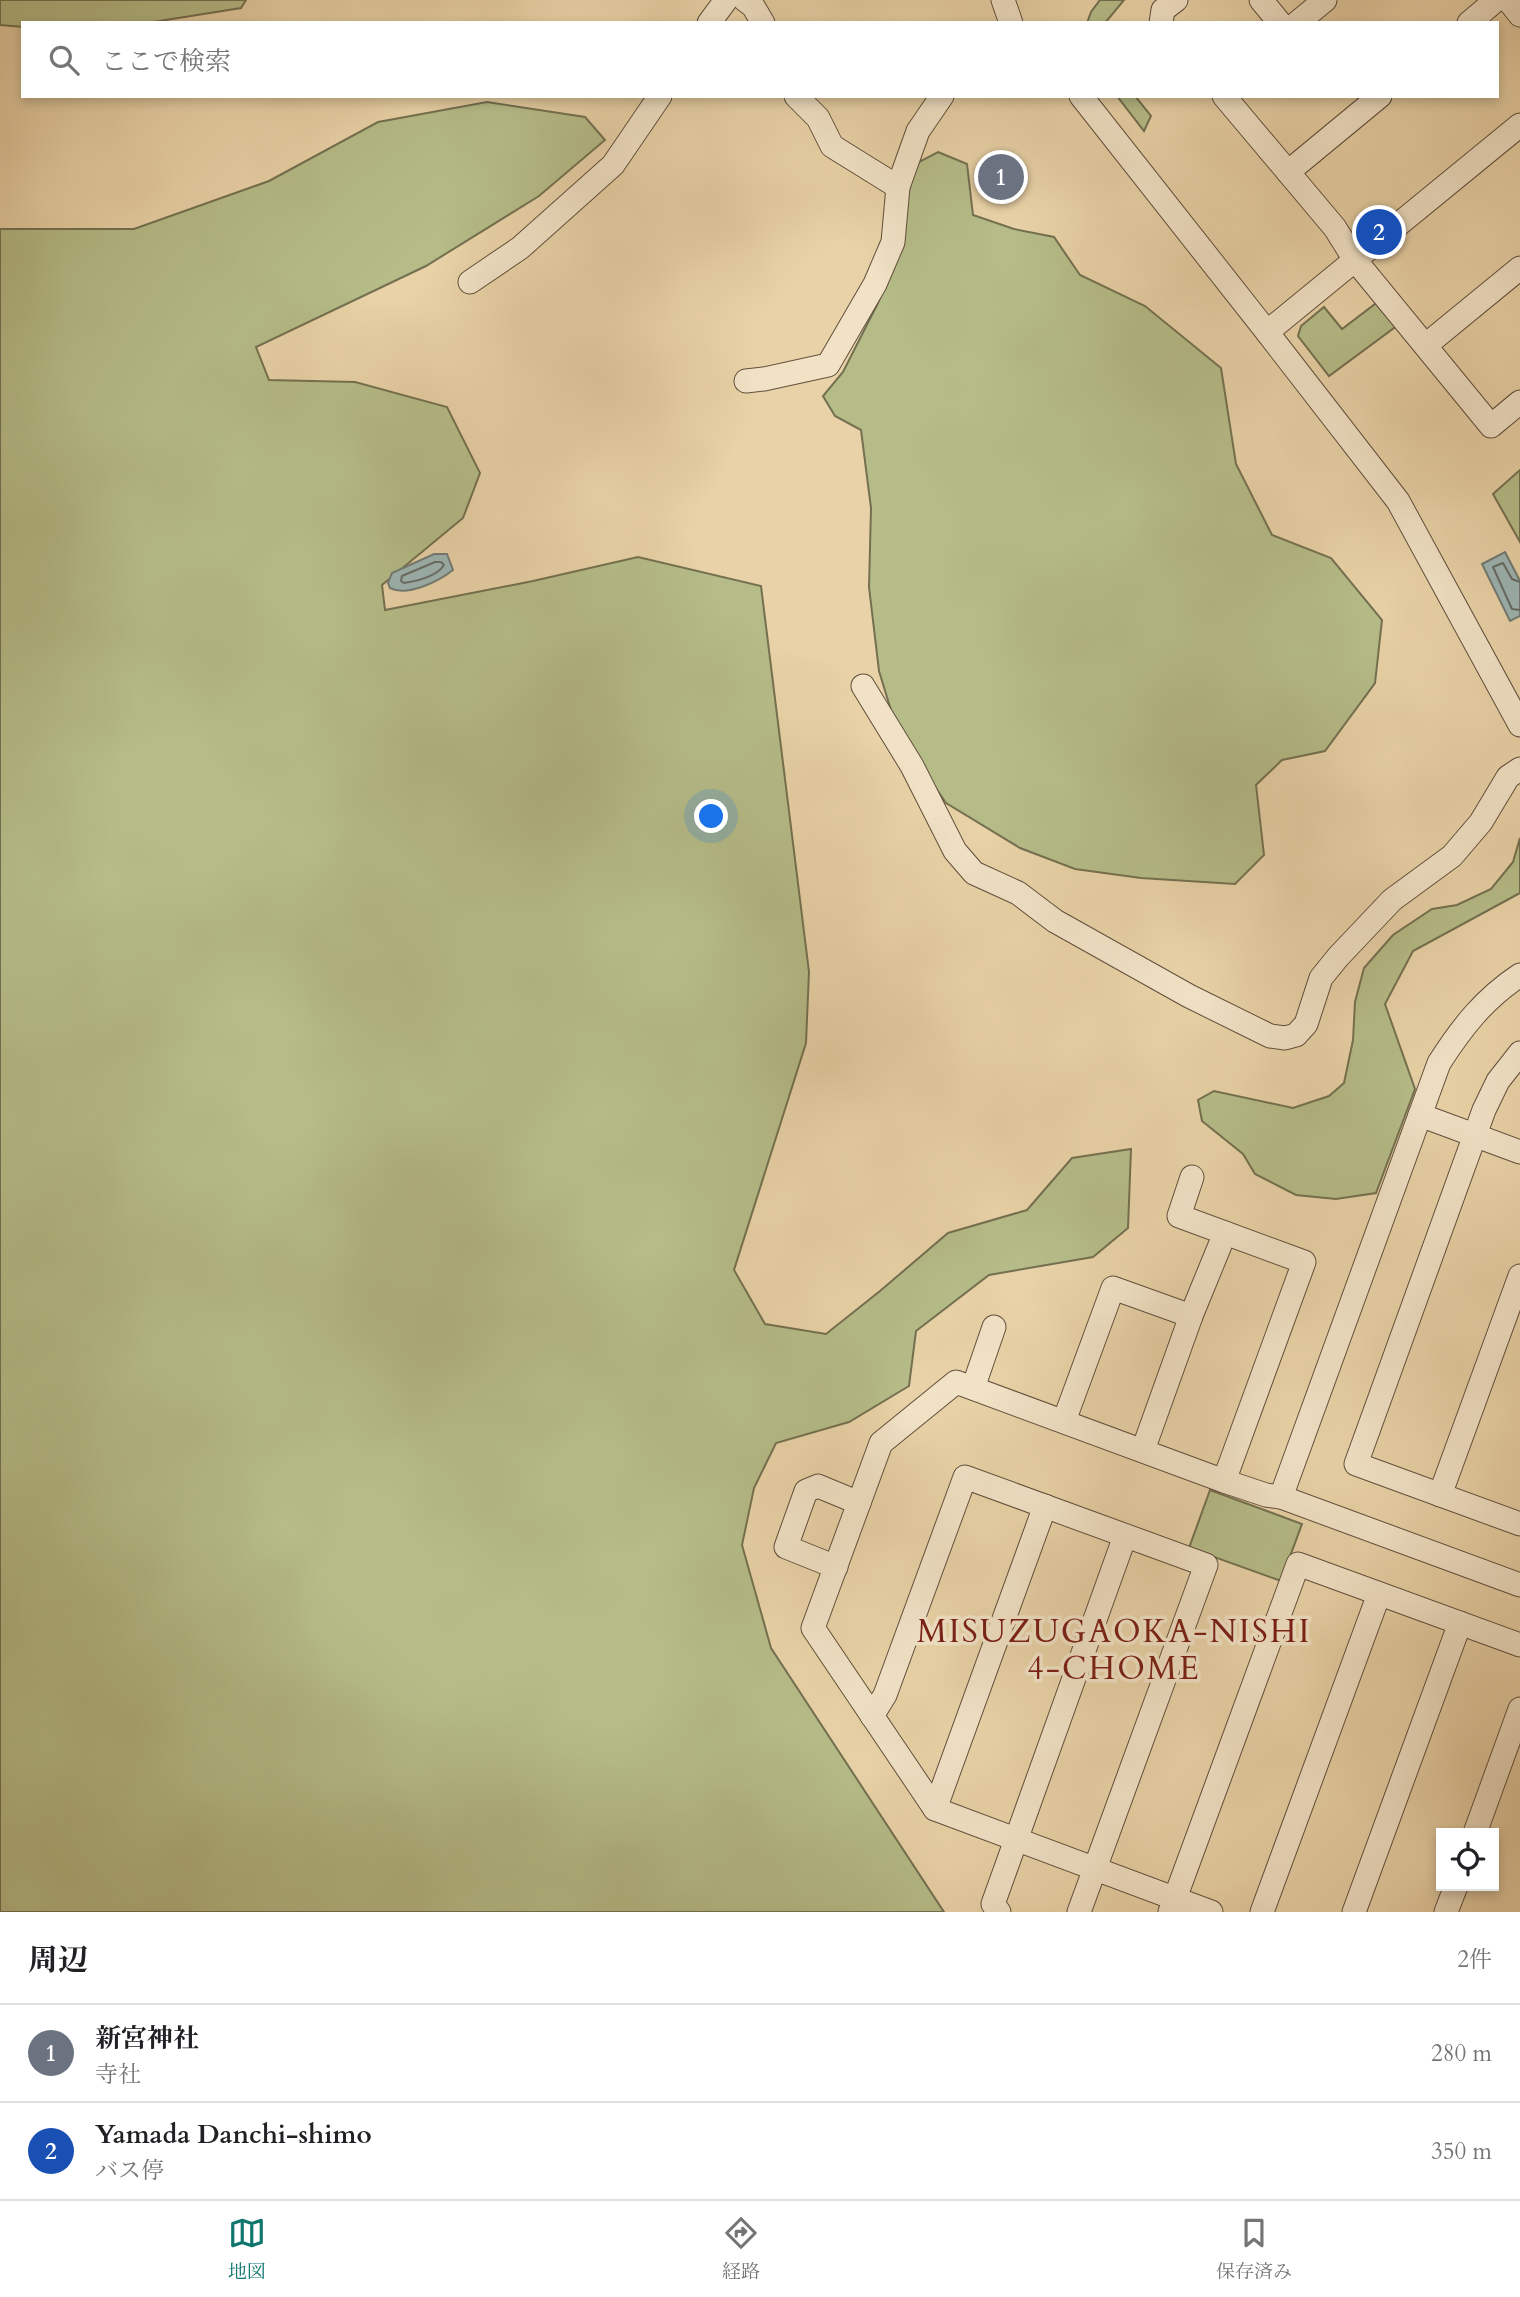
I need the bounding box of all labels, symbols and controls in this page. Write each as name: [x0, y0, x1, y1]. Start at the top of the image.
search box: [21, 21, 1499, 98]
icon: search: [45, 41, 83, 79]
text: ここで検索: [101, 44, 231, 79]
pin: 1: [978, 151, 1024, 203]
pin: 2: [1356, 206, 1402, 258]
your location: [694, 799, 728, 833]
district label: MISUZUGAOKA-NISHI 4-CHOME: [917, 1610, 1311, 1691]
map controls: [1436, 1828, 1499, 1891]
button: locate: [1436, 1828, 1499, 1891]
text: 周辺: [28, 1940, 88, 1981]
text: 2件: [1457, 1944, 1492, 1975]
text: 新宮神社: [95, 2021, 199, 2056]
text: 1: [45, 2038, 57, 2069]
text: 280 m: [1431, 2038, 1492, 2069]
text: 寺社: [95, 2059, 141, 2090]
text: Yamada Danchi-shimo: [95, 2117, 372, 2152]
text: 2: [45, 2136, 57, 2167]
text: 350 m: [1431, 2136, 1492, 2167]
text: バス停: [95, 2155, 164, 2186]
tab: 地図: [228, 2214, 266, 2285]
tab: 経路: [722, 2214, 760, 2285]
tab: 保存済み: [1216, 2214, 1292, 2285]

